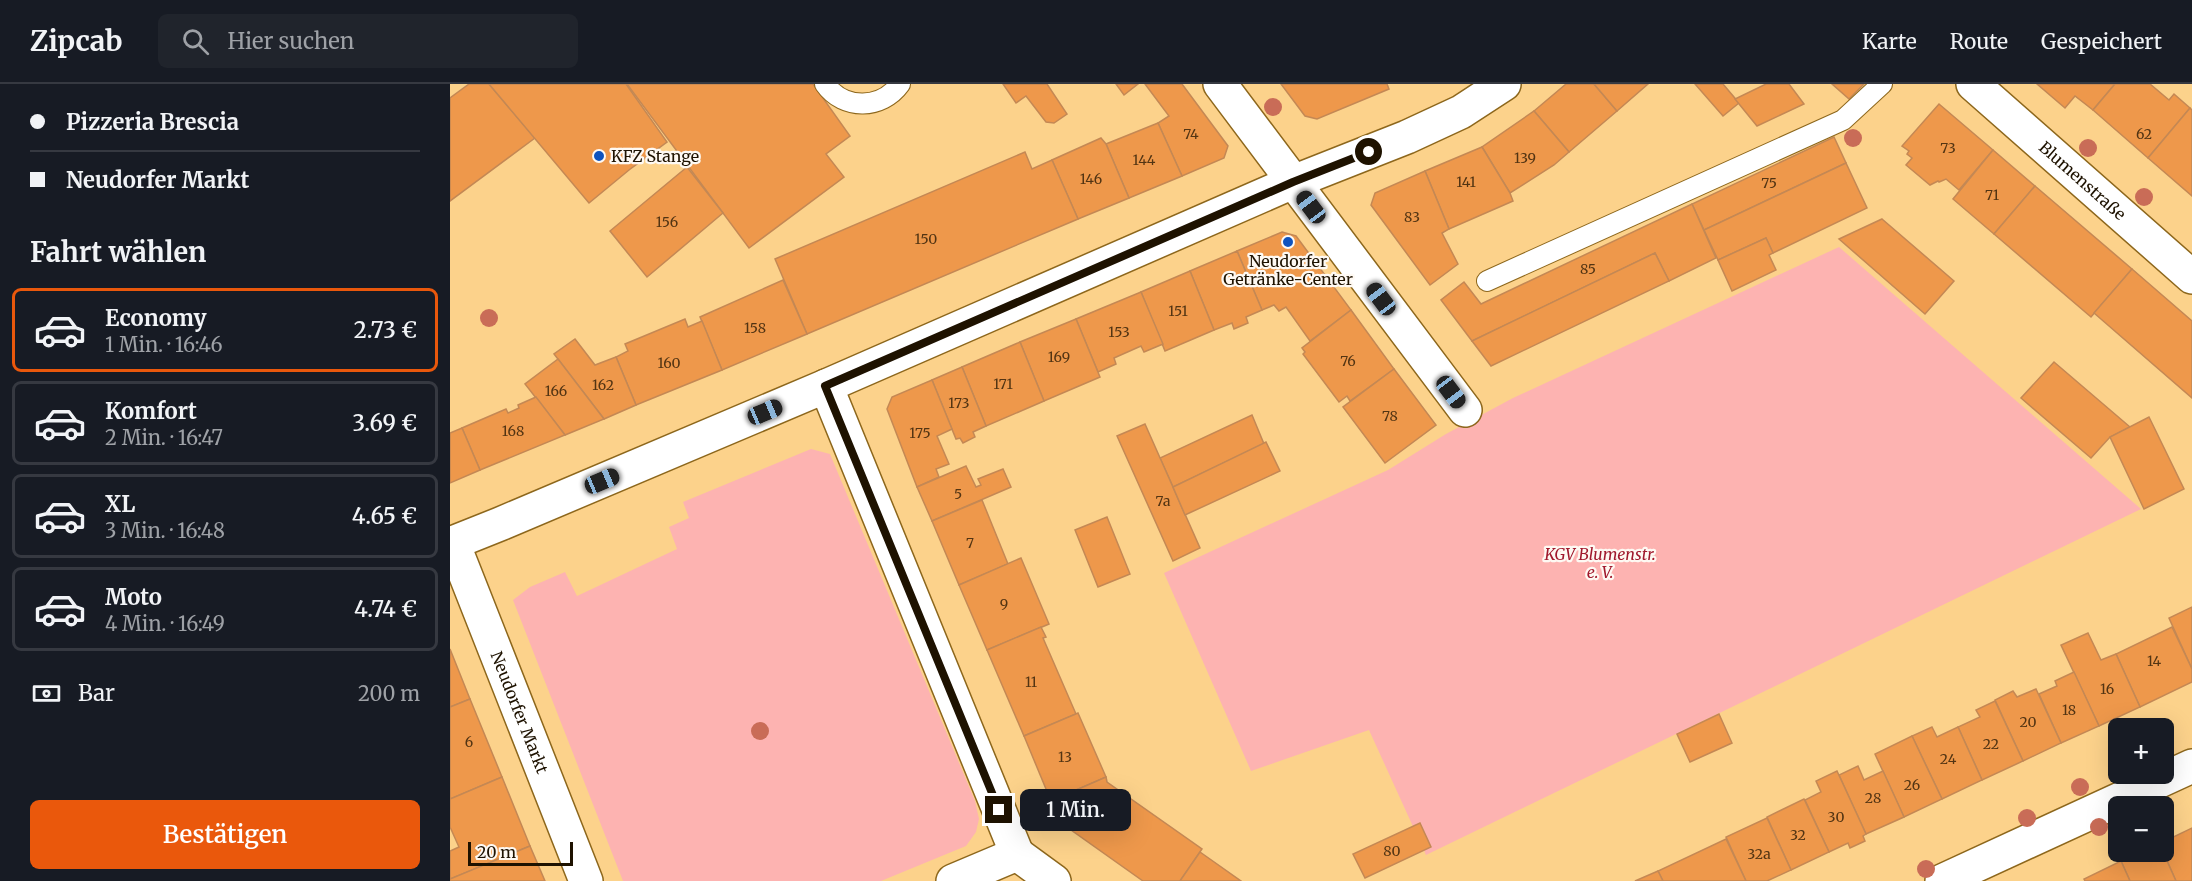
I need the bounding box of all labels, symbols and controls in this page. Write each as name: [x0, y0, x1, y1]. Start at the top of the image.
search box: [158, 14, 578, 68]
text: Zipcab: [30, 23, 122, 59]
icon: search: [179, 25, 212, 58]
text: Hier suchen: [227, 27, 354, 55]
text: Karte: [1862, 28, 1917, 55]
text: Route: [1950, 28, 2008, 55]
text: Gespeichert: [2041, 28, 2162, 55]
text: Pizzeria Brescia: [66, 108, 239, 136]
house number: 74: [1183, 125, 1199, 143]
house number: 62: [2136, 125, 2152, 143]
street label: Blumenstraße: [2035, 137, 2130, 224]
route start: [1355, 138, 1382, 165]
house number: 73: [1940, 139, 1956, 157]
place label: KFZ Stange: [611, 146, 699, 166]
marker: KFZ Stange: [592, 149, 606, 163]
house number: 139: [1514, 149, 1536, 167]
house number: 144: [1133, 151, 1156, 169]
text: Neudorfer Markt: [66, 166, 249, 194]
house number: 146: [1080, 170, 1102, 188]
house number: 141: [1456, 173, 1476, 191]
house number: 75: [1761, 174, 1777, 192]
house number: 71: [1985, 186, 1999, 204]
car: [1293, 187, 1329, 227]
house number: 83: [1404, 208, 1420, 226]
house number: 156: [656, 213, 678, 231]
house number: 150: [915, 230, 937, 248]
text: Fahrt wählen: [30, 235, 206, 269]
marker: Neudorfer Getränke-Center: [1281, 235, 1295, 249]
place label: Neudorfer Getränke-Center: [1223, 251, 1353, 289]
house number: 85: [1580, 260, 1596, 278]
car: [1363, 279, 1399, 319]
house number: 151: [1168, 302, 1188, 320]
icon: car: [33, 303, 87, 357]
text: Economy: [105, 304, 206, 332]
text: 2.73 €: [354, 316, 417, 344]
house number: 158: [744, 319, 766, 337]
house number: 153: [1108, 323, 1130, 341]
text: 1 Min. · 16:46: [105, 332, 223, 357]
house number: 169: [1048, 348, 1070, 366]
house number: 76: [1340, 352, 1356, 370]
house number: 160: [657, 354, 681, 372]
car: [1433, 372, 1469, 412]
house number: 171: [993, 375, 1013, 393]
house number: 162: [592, 376, 614, 394]
house number: 166: [545, 382, 567, 400]
house number: 173: [948, 394, 970, 412]
icon: car: [33, 396, 87, 450]
text: Komfort: [105, 397, 197, 425]
car: [745, 397, 785, 427]
house number: 78: [1382, 407, 1398, 425]
text: 3.69 €: [352, 409, 417, 437]
house number: 168: [502, 422, 524, 440]
house number: 175: [909, 424, 931, 442]
text: 2 Min. · 16:47: [105, 425, 223, 450]
car: [582, 466, 622, 496]
house number: 5: [954, 485, 962, 503]
icon: car: [33, 489, 87, 543]
text: XL: [105, 490, 135, 518]
house number: 7a: [1156, 492, 1171, 510]
text: 4.65 €: [352, 502, 417, 530]
text: 3 Min. · 16:48: [105, 518, 225, 543]
house number: 7: [966, 534, 974, 552]
park label: KGV Blumenstr. e. V.: [1543, 544, 1656, 582]
icon: car: [33, 582, 87, 636]
text: Moto: [105, 583, 162, 611]
text: 4.74 €: [354, 595, 417, 623]
house number: 9: [1000, 595, 1008, 613]
text: 4 Min. · 16:49: [105, 611, 225, 636]
street label: Neudorfer Markt: [487, 648, 553, 777]
house number: 14: [2147, 652, 2161, 670]
house number: 11: [1025, 673, 1037, 691]
icon: cash: [30, 677, 63, 710]
text: Bar: [78, 679, 115, 707]
house number: 16: [2100, 680, 2114, 698]
text: 200 m: [358, 681, 420, 706]
house number: 18: [2062, 701, 2076, 719]
house number: 20: [2019, 713, 2037, 731]
map controls: [2108, 718, 2174, 862]
button: +: [2108, 718, 2174, 784]
house number: 6: [465, 733, 473, 751]
house number: 22: [1983, 735, 1999, 753]
house number: 13: [1058, 748, 1072, 766]
house number: 24: [1940, 750, 1957, 768]
house number: 26: [1904, 776, 1920, 794]
callout: 1 Min.: [1020, 789, 1131, 831]
house number: 28: [1865, 789, 1881, 807]
route end: [985, 796, 1012, 823]
button: −: [2108, 796, 2174, 862]
text: 1 Min.: [1046, 797, 1105, 822]
button: Bestätigen: [30, 800, 420, 869]
house number: 30: [1828, 808, 1844, 826]
house number: 32: [1790, 826, 1806, 844]
scale bar: [468, 839, 573, 866]
text: 20 m: [477, 842, 516, 862]
house number: 80: [1383, 842, 1401, 860]
house number: 32a: [1747, 845, 1771, 863]

